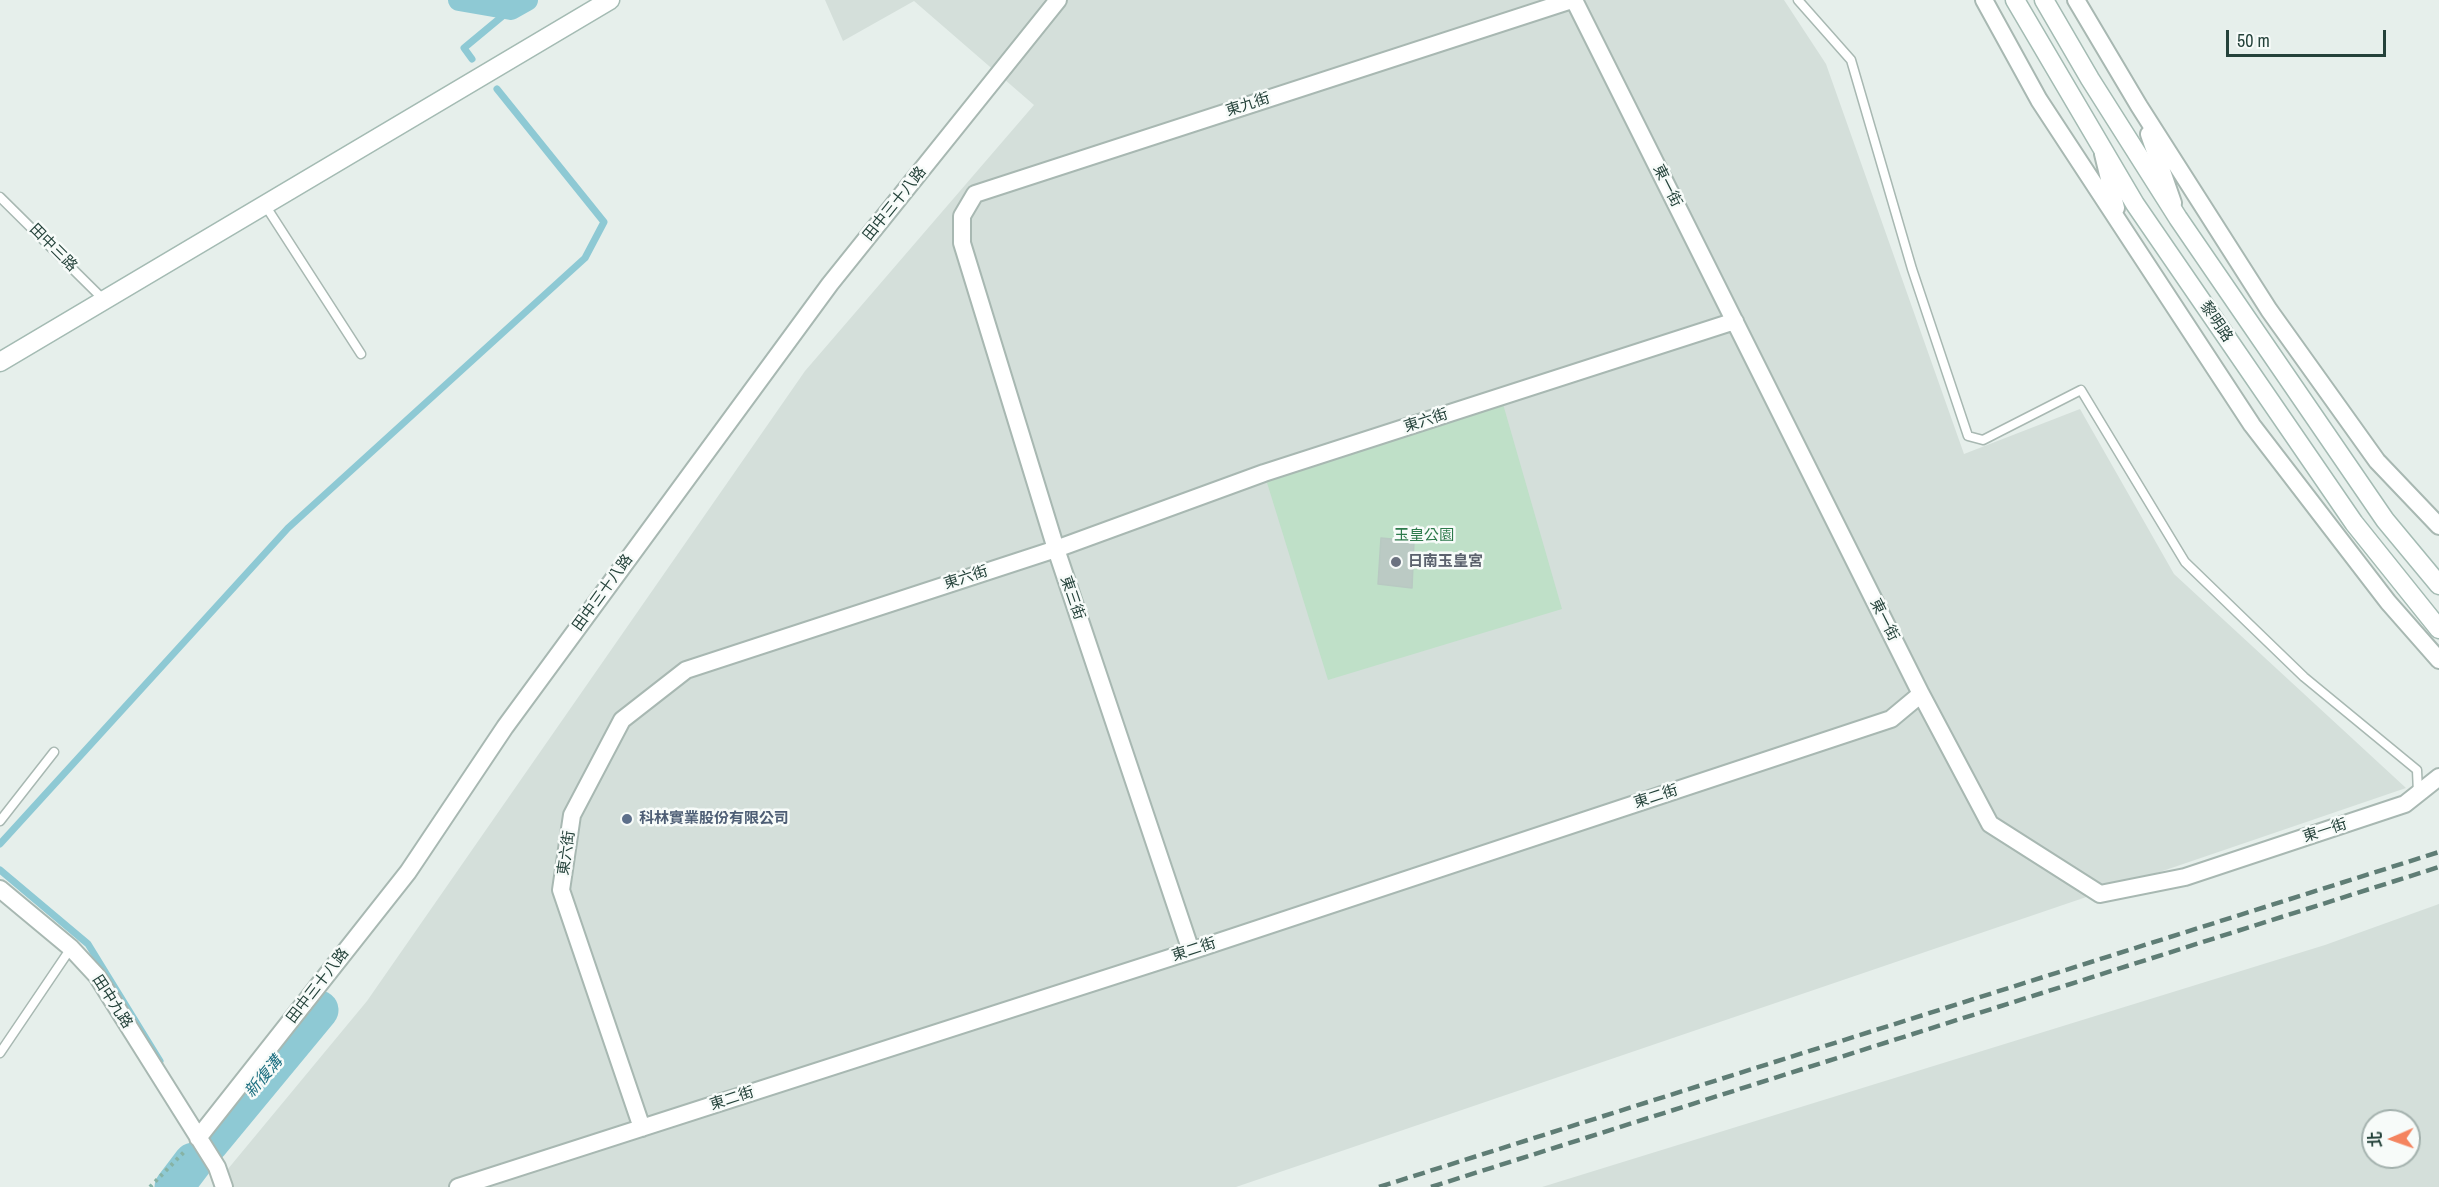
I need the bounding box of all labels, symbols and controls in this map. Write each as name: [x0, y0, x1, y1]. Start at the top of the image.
scale bar: [2229, 18, 2390, 56]
text: 50 m: [2237, 28, 2270, 53]
street label: 東九街: [1224, 89, 1272, 121]
street label: 東一街: [1649, 162, 1685, 210]
street label: 田中三十八路: [860, 163, 930, 245]
street label: 田中三路: [25, 220, 81, 276]
street label: 黎明路: [2196, 298, 2236, 346]
street label: 東六街: [1402, 405, 1450, 437]
park label: 玉皇公園: [1394, 527, 1454, 545]
street label: 田中三十八路: [569, 551, 637, 635]
place label: 日南玉皇宮: [1408, 553, 1483, 571]
marker: 日南玉皇宮: [1389, 555, 1403, 569]
street label: 東六街: [942, 562, 990, 594]
street label: 東三街: [1056, 574, 1088, 622]
street label: 東一街: [1866, 596, 1902, 644]
street label: 東二街: [1632, 781, 1680, 813]
place label: 科林實業股份有限公司: [639, 810, 789, 828]
marker: 科林實業股份有限公司: [620, 812, 634, 826]
street label: 東一街: [2301, 815, 2349, 847]
street label: 東六街: [555, 829, 579, 877]
street label: 東二街: [1170, 934, 1218, 966]
street label: 田中三十八路: [283, 945, 353, 1027]
street label: 田中九路: [88, 972, 136, 1032]
water label: 新復溝: [241, 1052, 287, 1102]
street label: 東二街: [708, 1083, 756, 1115]
north arrow: [2361, 1109, 2421, 1169]
text: 北: [2364, 1131, 2386, 1148]

